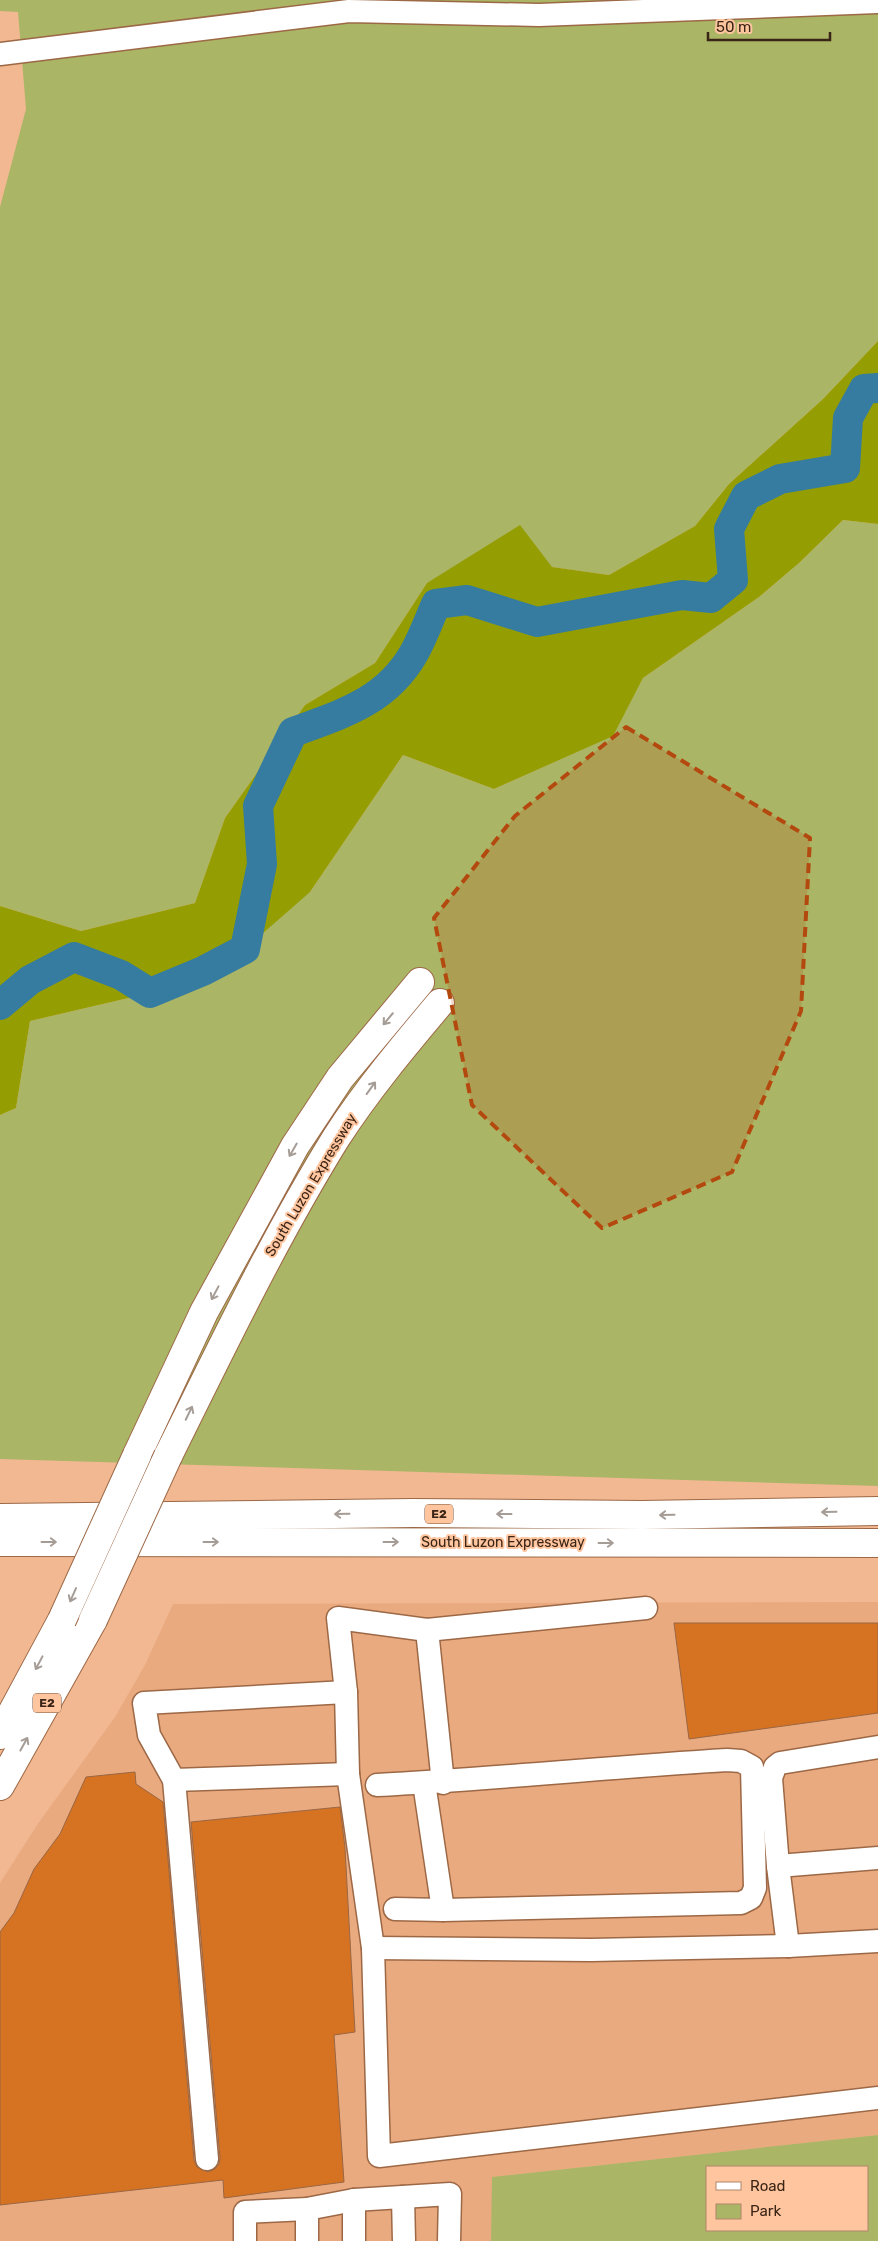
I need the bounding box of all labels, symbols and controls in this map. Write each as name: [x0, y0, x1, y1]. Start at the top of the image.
scale bar: [708, 10, 830, 42]
text: 50 m: [716, 18, 751, 36]
one-way arrow: [382, 1012, 394, 1025]
one-way arrow: [366, 1081, 376, 1095]
street label: South Luzon Expressway: [262, 1110, 361, 1259]
one-way arrow: [287, 1142, 297, 1157]
one-way arrow: [210, 1285, 220, 1300]
one-way arrow: [184, 1405, 194, 1420]
road number: E2: [425, 1505, 453, 1524]
one-way arrow: [822, 1507, 838, 1517]
one-way arrow: [334, 1509, 350, 1519]
one-way arrow: [497, 1509, 513, 1519]
one-way arrow: [659, 1510, 675, 1519]
street label: South Luzon Expressway: [421, 1534, 585, 1551]
one-way arrow: [40, 1537, 56, 1547]
one-way arrow: [202, 1537, 219, 1547]
one-way arrow: [382, 1537, 399, 1547]
one-way arrow: [598, 1538, 614, 1548]
one-way arrow: [68, 1587, 78, 1602]
one-way arrow: [34, 1655, 44, 1670]
road number: E2: [33, 1694, 61, 1712]
one-way arrow: [19, 1736, 29, 1751]
legend: [706, 2166, 868, 2231]
text: Road: [750, 2177, 786, 2195]
text: Park: [750, 2202, 781, 2220]

